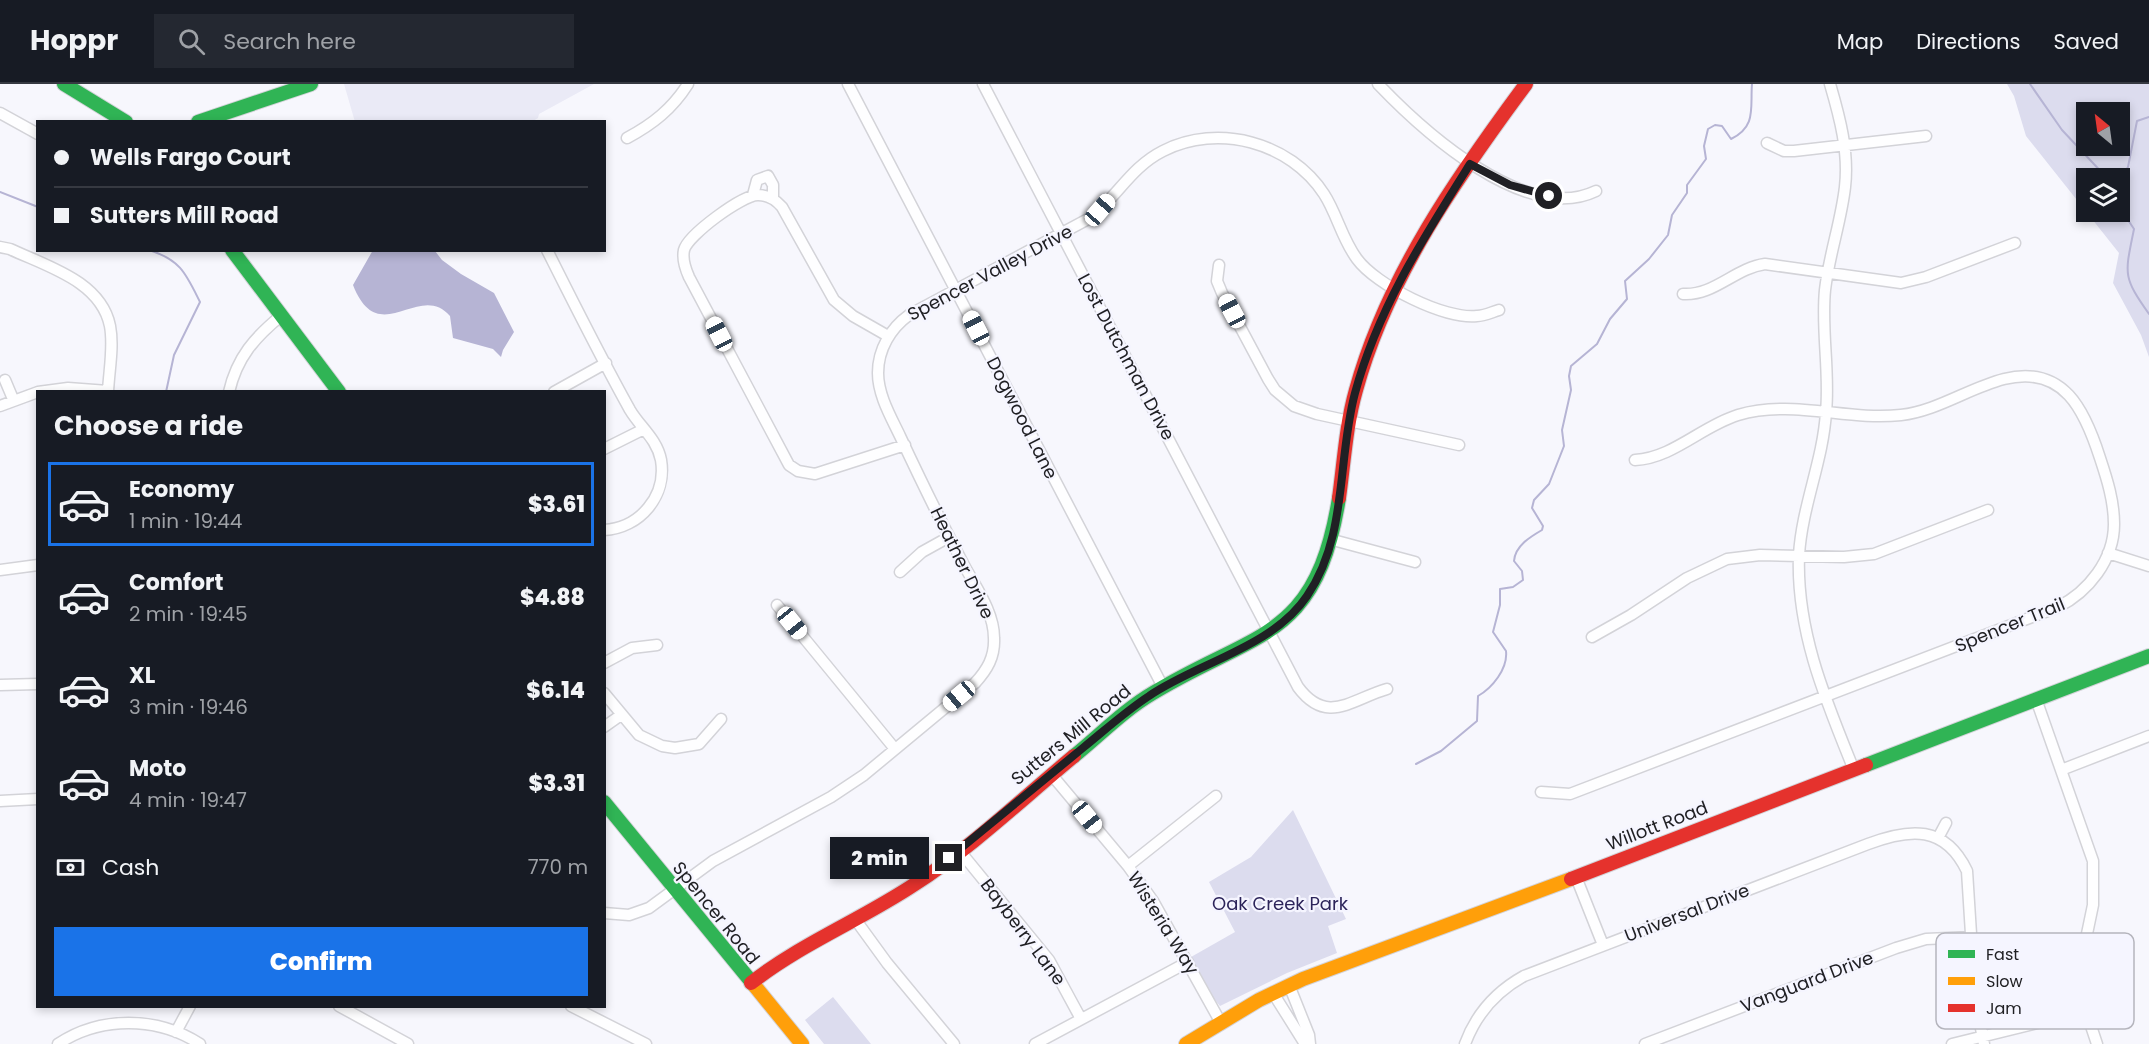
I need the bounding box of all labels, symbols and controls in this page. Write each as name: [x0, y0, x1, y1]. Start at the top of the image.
search box: [154, 14, 574, 68]
text: Hoppr: [30, 21, 118, 60]
icon: search: [175, 25, 208, 58]
text: Search here: [223, 26, 356, 57]
text: Map: [1837, 27, 1883, 56]
text: Directions: [1916, 27, 2020, 56]
text: Saved: [2053, 27, 2119, 56]
north arrow: [2076, 102, 2130, 156]
map controls: [2076, 102, 2130, 222]
text: Wells Fargo Court: [90, 142, 291, 173]
button: layers: [2076, 168, 2130, 222]
route start: [1535, 182, 1562, 209]
car: [1081, 191, 1119, 229]
text: Sutters Mill Road: [90, 200, 279, 231]
street label: Spencer Valley Drive: [903, 218, 1077, 327]
street label: Lost Dutchman Drive: [1072, 269, 1181, 445]
car: [1216, 291, 1248, 331]
car: [960, 308, 992, 348]
car: [703, 314, 735, 354]
street label: Dogwood Lane: [981, 352, 1064, 483]
text: Choose a ride: [54, 407, 243, 444]
text: Economy: [129, 474, 234, 505]
icon: car: [57, 477, 111, 531]
text: $3.61: [528, 489, 585, 520]
street label: Heather Drive: [925, 503, 1000, 623]
text: 1 min · 19:44: [129, 507, 242, 535]
text: Comfort: [129, 567, 223, 598]
icon: car: [57, 570, 111, 624]
text: $4.88: [520, 582, 585, 613]
street label: Spencer Trail: [1951, 591, 2069, 658]
text: 2 min · 19:45: [129, 600, 247, 628]
car: [774, 603, 810, 643]
text: XL: [129, 660, 155, 691]
icon: car: [57, 663, 111, 717]
text: $6.14: [526, 675, 585, 706]
car: [939, 678, 979, 714]
street label: Sutters Mill Road: [1005, 678, 1136, 791]
text: 3 min · 19:46: [129, 693, 248, 721]
text: Moto: [129, 753, 186, 784]
icon: car: [57, 756, 111, 810]
text: $3.31: [528, 768, 585, 799]
text: 4 min · 19:47: [129, 786, 247, 814]
street label: Willott Road: [1602, 795, 1711, 856]
car: [1069, 797, 1105, 837]
callout: 2 min: [829, 837, 928, 879]
text: 2 min: [851, 844, 908, 872]
route end: [935, 844, 962, 871]
icon: cash: [54, 851, 87, 884]
text: Cash: [102, 852, 159, 883]
text: 770 m: [528, 853, 588, 881]
street label: Spencer Road: [667, 856, 766, 969]
street label: Wisteria Way: [1122, 866, 1205, 979]
street label: Bayberry Lane: [975, 873, 1072, 990]
street label: Universal Drive: [1621, 877, 1753, 948]
park label: Oak Creek Park: [1212, 891, 1349, 916]
button: Confirm: [54, 927, 588, 996]
legend: [1936, 933, 2134, 1029]
text: Fast: [1986, 943, 2019, 966]
street label: Vanguard Drive: [1737, 945, 1877, 1018]
text: Slow: [1986, 970, 2023, 993]
text: Jam: [1986, 997, 2022, 1020]

